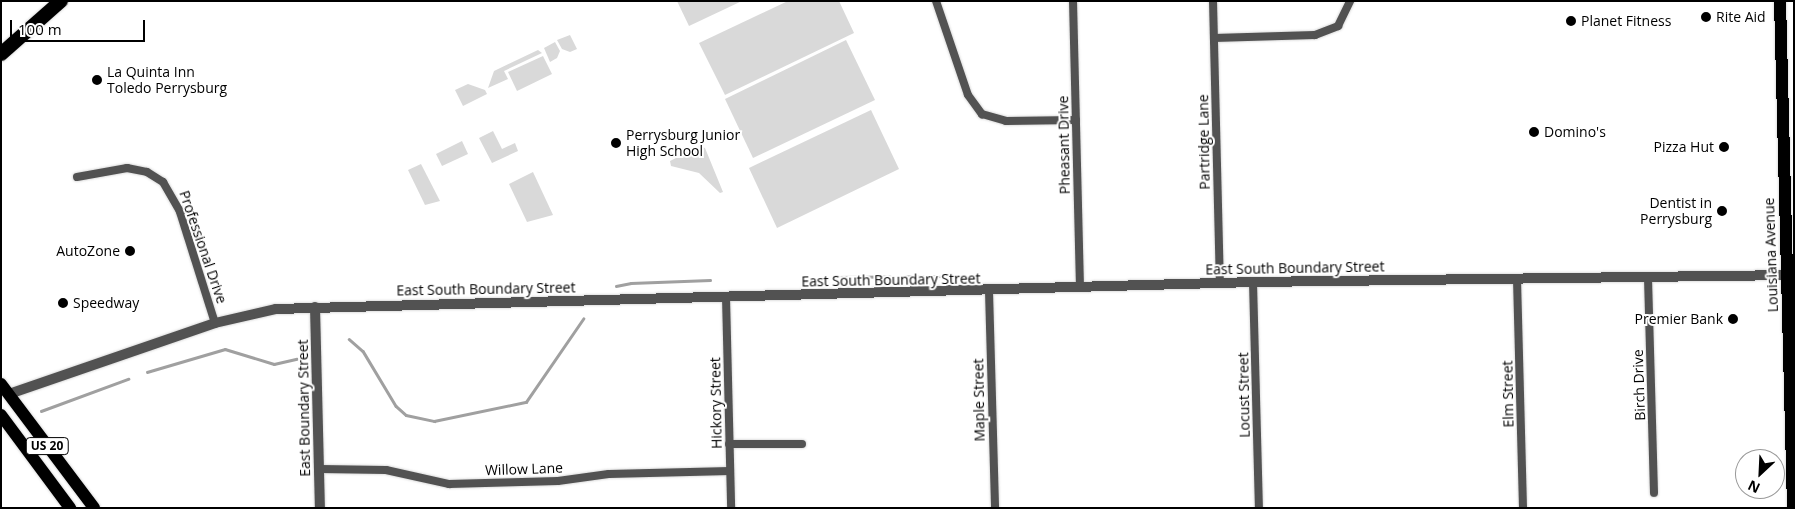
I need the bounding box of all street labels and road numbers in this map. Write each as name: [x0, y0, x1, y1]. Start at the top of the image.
street label: Partridge Lane: [1195, 94, 1213, 190]
street label: Pheasant Drive: [1055, 96, 1073, 194]
street label: Professional Drive: [176, 188, 230, 306]
street label: Louisiana Avenue: [1761, 197, 1781, 313]
street label: East South Boundary Street: [1205, 258, 1385, 278]
street label: East South Boundary Street: [801, 270, 981, 290]
street label: East South Boundary Street: [396, 279, 576, 299]
street label: East Boundary Street: [294, 339, 314, 477]
street label: Birch Drive: [1629, 349, 1649, 421]
street label: Locust Street: [1235, 352, 1253, 438]
street label: Hickory Street: [707, 357, 725, 449]
street label: Maple Street: [970, 358, 988, 442]
street label: Elm Street: [1499, 360, 1517, 428]
road number: US 20: [24, 436, 70, 456]
street label: Willow Lane: [485, 459, 563, 479]

